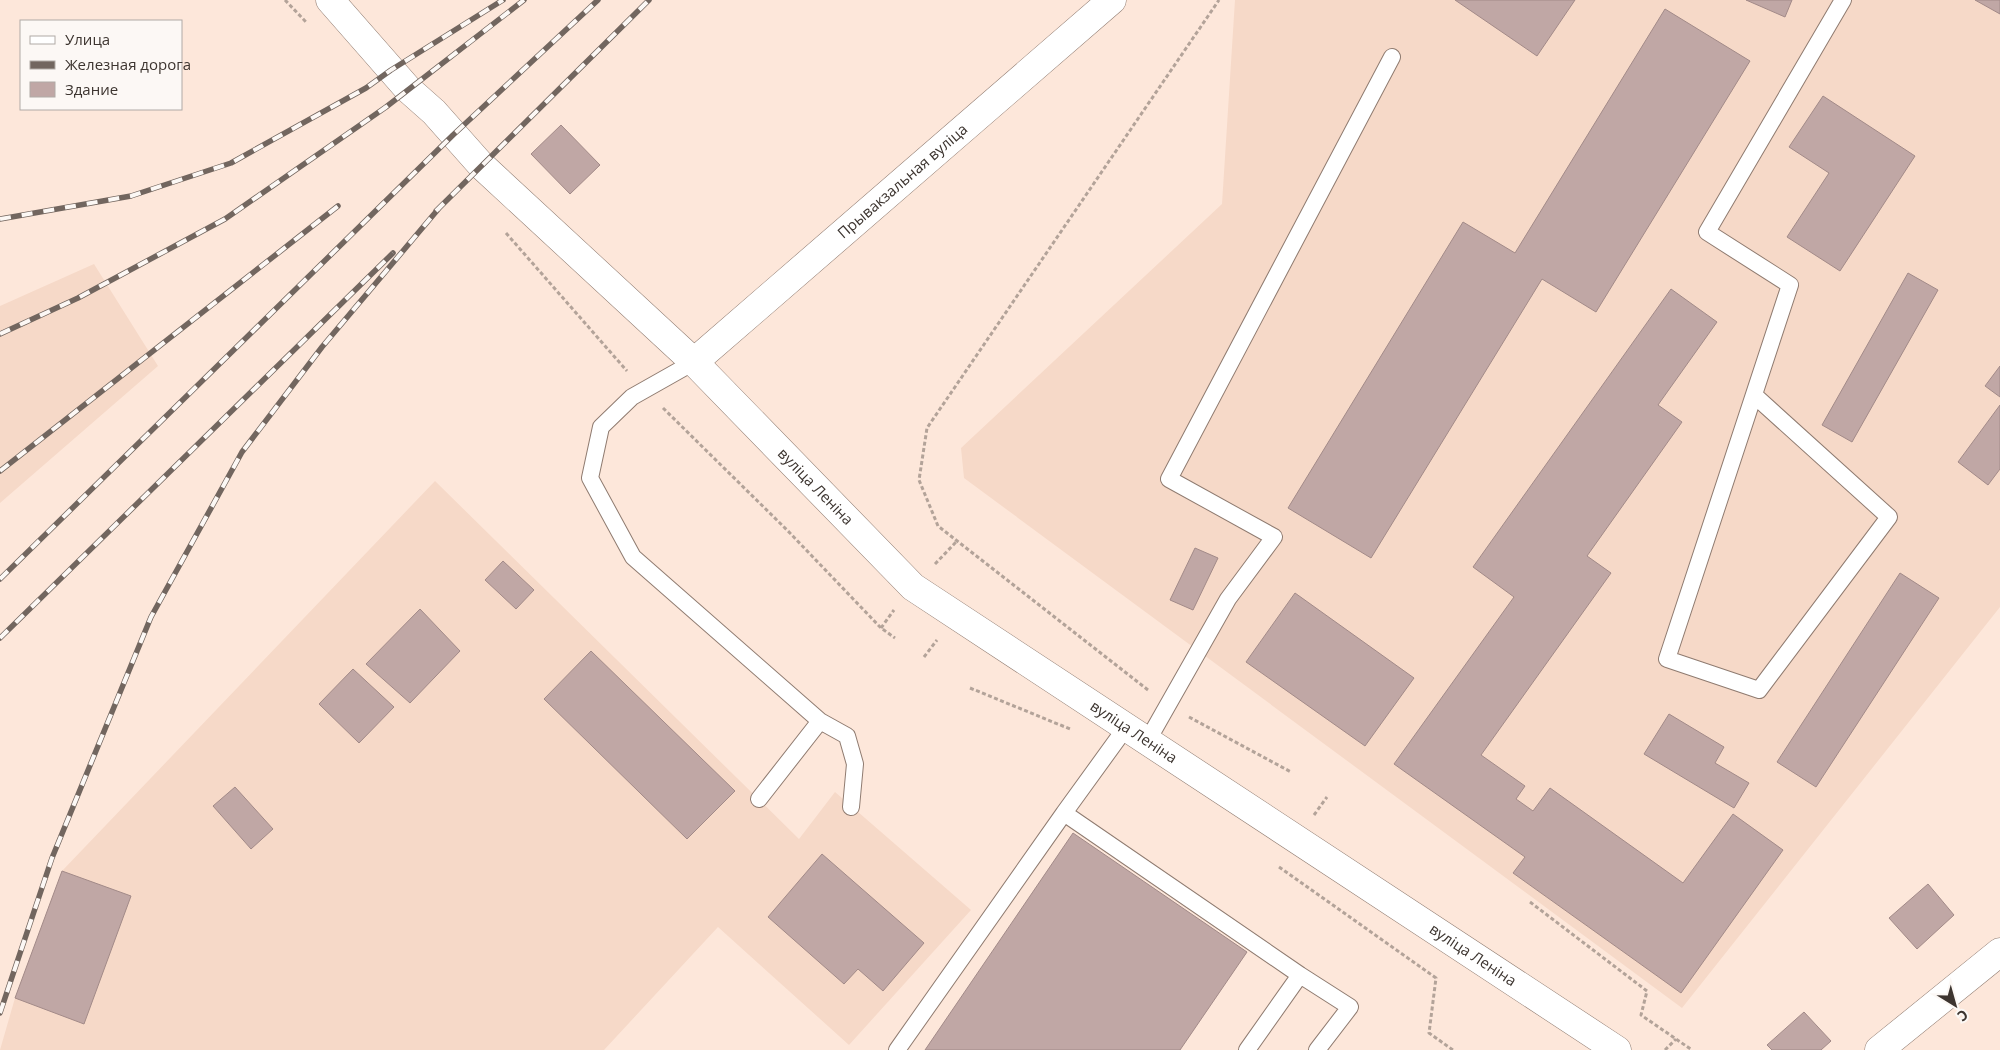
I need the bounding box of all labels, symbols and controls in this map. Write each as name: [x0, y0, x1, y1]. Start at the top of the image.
legend: [20, 20, 182, 110]
text: Улица: [65, 29, 110, 49]
text: Железная дорога: [65, 54, 191, 74]
text: Здание: [65, 79, 118, 99]
street label: Прывакзальная вуліца: [833, 119, 971, 242]
street label: вуліца Леніна: [774, 443, 858, 529]
street label: вуліца Леніна: [1087, 695, 1182, 767]
street label: вуліца Леніна: [1426, 918, 1521, 990]
north arrow: [1930, 980, 1980, 1030]
text: С: [1954, 1006, 1972, 1026]

